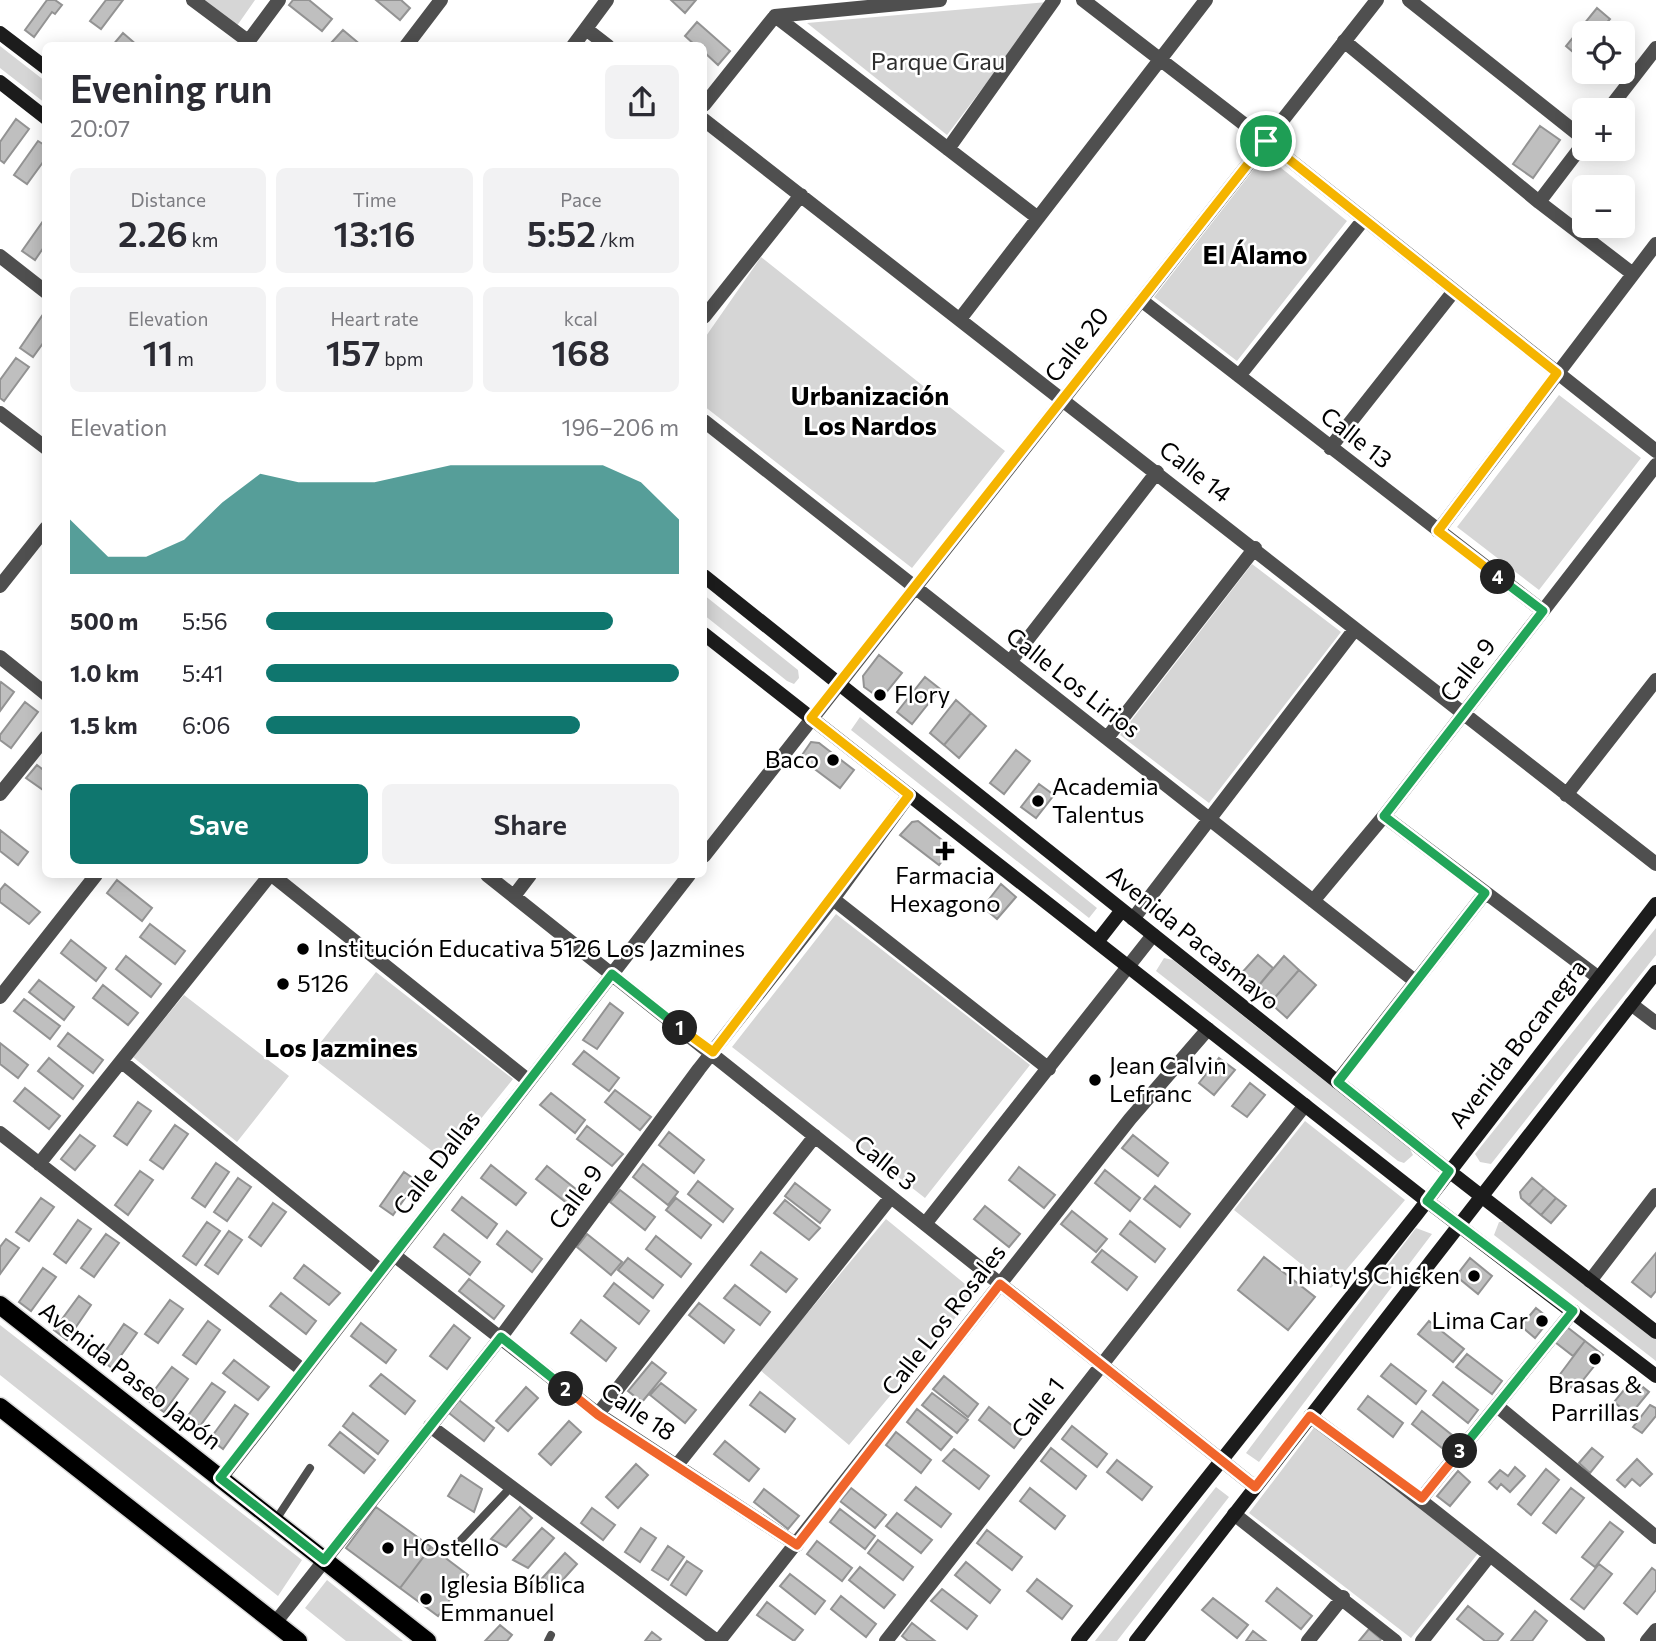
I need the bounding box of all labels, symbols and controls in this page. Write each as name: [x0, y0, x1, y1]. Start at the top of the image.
map controls: [1572, 21, 1635, 238]
button: locate: [1572, 21, 1635, 84]
park label: Parque Grau: [871, 46, 1005, 75]
text: Evening run: [70, 64, 273, 111]
button: share: [605, 65, 679, 139]
button: +: [1572, 98, 1635, 161]
pin: [1236, 111, 1296, 171]
text: 20:07: [70, 114, 130, 142]
icon: arrive: [1247, 122, 1285, 160]
button: −: [1572, 175, 1635, 238]
text: Distance: [130, 188, 206, 211]
text: Time: [353, 188, 396, 211]
text: Pace: [560, 188, 601, 211]
text: 2.26: [118, 211, 188, 254]
text: 13:16: [334, 211, 415, 254]
text: 5:52: [527, 211, 596, 254]
text: km: [188, 228, 218, 251]
text: /km: [596, 228, 635, 251]
district label: El Álamo: [1202, 238, 1308, 269]
street label: Calle 20: [1038, 301, 1114, 387]
text: Elevation: [128, 307, 208, 330]
text: Heart rate: [330, 307, 419, 330]
text: kcal: [564, 307, 598, 330]
text: 11: [142, 330, 174, 373]
text: 157: [326, 330, 381, 373]
text: 168: [552, 330, 610, 373]
text: m: [174, 347, 194, 370]
text: bpm: [381, 347, 423, 370]
district label: Urbanización Los Nardos: [791, 379, 949, 440]
street label: Calle 13: [1316, 400, 1398, 474]
text: Elevation: [70, 413, 167, 441]
text: 196–206 m: [562, 413, 679, 441]
street label: Calle 14: [1154, 434, 1238, 508]
pin: 4: [1480, 560, 1516, 594]
text: 4: [1492, 565, 1503, 588]
text: 500 m: [70, 607, 138, 635]
text: 5:56: [182, 607, 228, 635]
street label: Calle Los Lirios: [1001, 620, 1147, 743]
street label: Calle 9: [1433, 631, 1501, 707]
text: 1.0 km: [70, 659, 139, 687]
text: 5:41: [182, 659, 224, 687]
place label: Flory: [894, 679, 950, 708]
marker: Flory: [872, 687, 888, 703]
text: 1.5 km: [70, 711, 138, 739]
text: 6:06: [182, 711, 230, 739]
place label: Baco: [765, 744, 819, 773]
marker: Baco: [825, 752, 841, 768]
place label: Academia Talentus: [1052, 771, 1159, 828]
button: Save: [70, 784, 368, 864]
button: Share: [382, 784, 679, 864]
marker: Academia Talentus: [1030, 793, 1046, 809]
marker: Farmacia Hexagono: [937, 843, 953, 859]
street label: Avenida Pacasmayo: [1102, 858, 1286, 1015]
place label: Farmacia Hexagono: [889, 860, 1001, 917]
place label: Institución Educativa 5126 Los Jazmines: [317, 933, 745, 962]
marker: Institución Educativa 5126 Los Jazmines: [295, 941, 311, 957]
street label: Avenida Bocanegra: [1442, 953, 1592, 1133]
place label: 5126: [297, 968, 349, 997]
marker: 5126: [275, 976, 291, 992]
pin: 1: [662, 1010, 698, 1046]
text: 1: [675, 1016, 684, 1039]
district label: Los Jazmines: [264, 1031, 418, 1062]
place label: Jean Calvin Lefranc: [1109, 1050, 1227, 1107]
marker: Jean Calvin Lefranc: [1087, 1072, 1103, 1088]
street label: Calle Dallas: [386, 1104, 486, 1220]
street label: Calle 3: [849, 1128, 923, 1196]
street label: Calle 9: [542, 1158, 608, 1234]
street label: Calle Los Rosales: [875, 1238, 1011, 1401]
place label: Thiaty's Chicken: [1282, 1260, 1460, 1289]
marker: Thiaty's Chicken: [1466, 1268, 1482, 1284]
street label: Avenida Paseo Japón: [34, 1295, 228, 1455]
place label: Lima Car: [1431, 1305, 1528, 1334]
marker: Lima Car: [1534, 1313, 1550, 1329]
marker: Brasas & Parrillas: [1587, 1351, 1603, 1367]
place label: Brasas & Parrillas: [1548, 1369, 1642, 1426]
street label: Calle 1: [1004, 1371, 1069, 1443]
pin: 2: [548, 1372, 584, 1406]
street label: Calle 18: [596, 1375, 681, 1446]
text: 2: [560, 1377, 571, 1400]
pin: 3: [1442, 1434, 1478, 1468]
text: 3: [1454, 1439, 1465, 1462]
place label: HOstello: [402, 1532, 499, 1561]
marker: HOstello: [380, 1540, 396, 1556]
place label: Iglesia Bíblica Emmanuel: [440, 1569, 585, 1626]
marker: Iglesia Bíblica Emmanuel: [418, 1591, 434, 1607]

